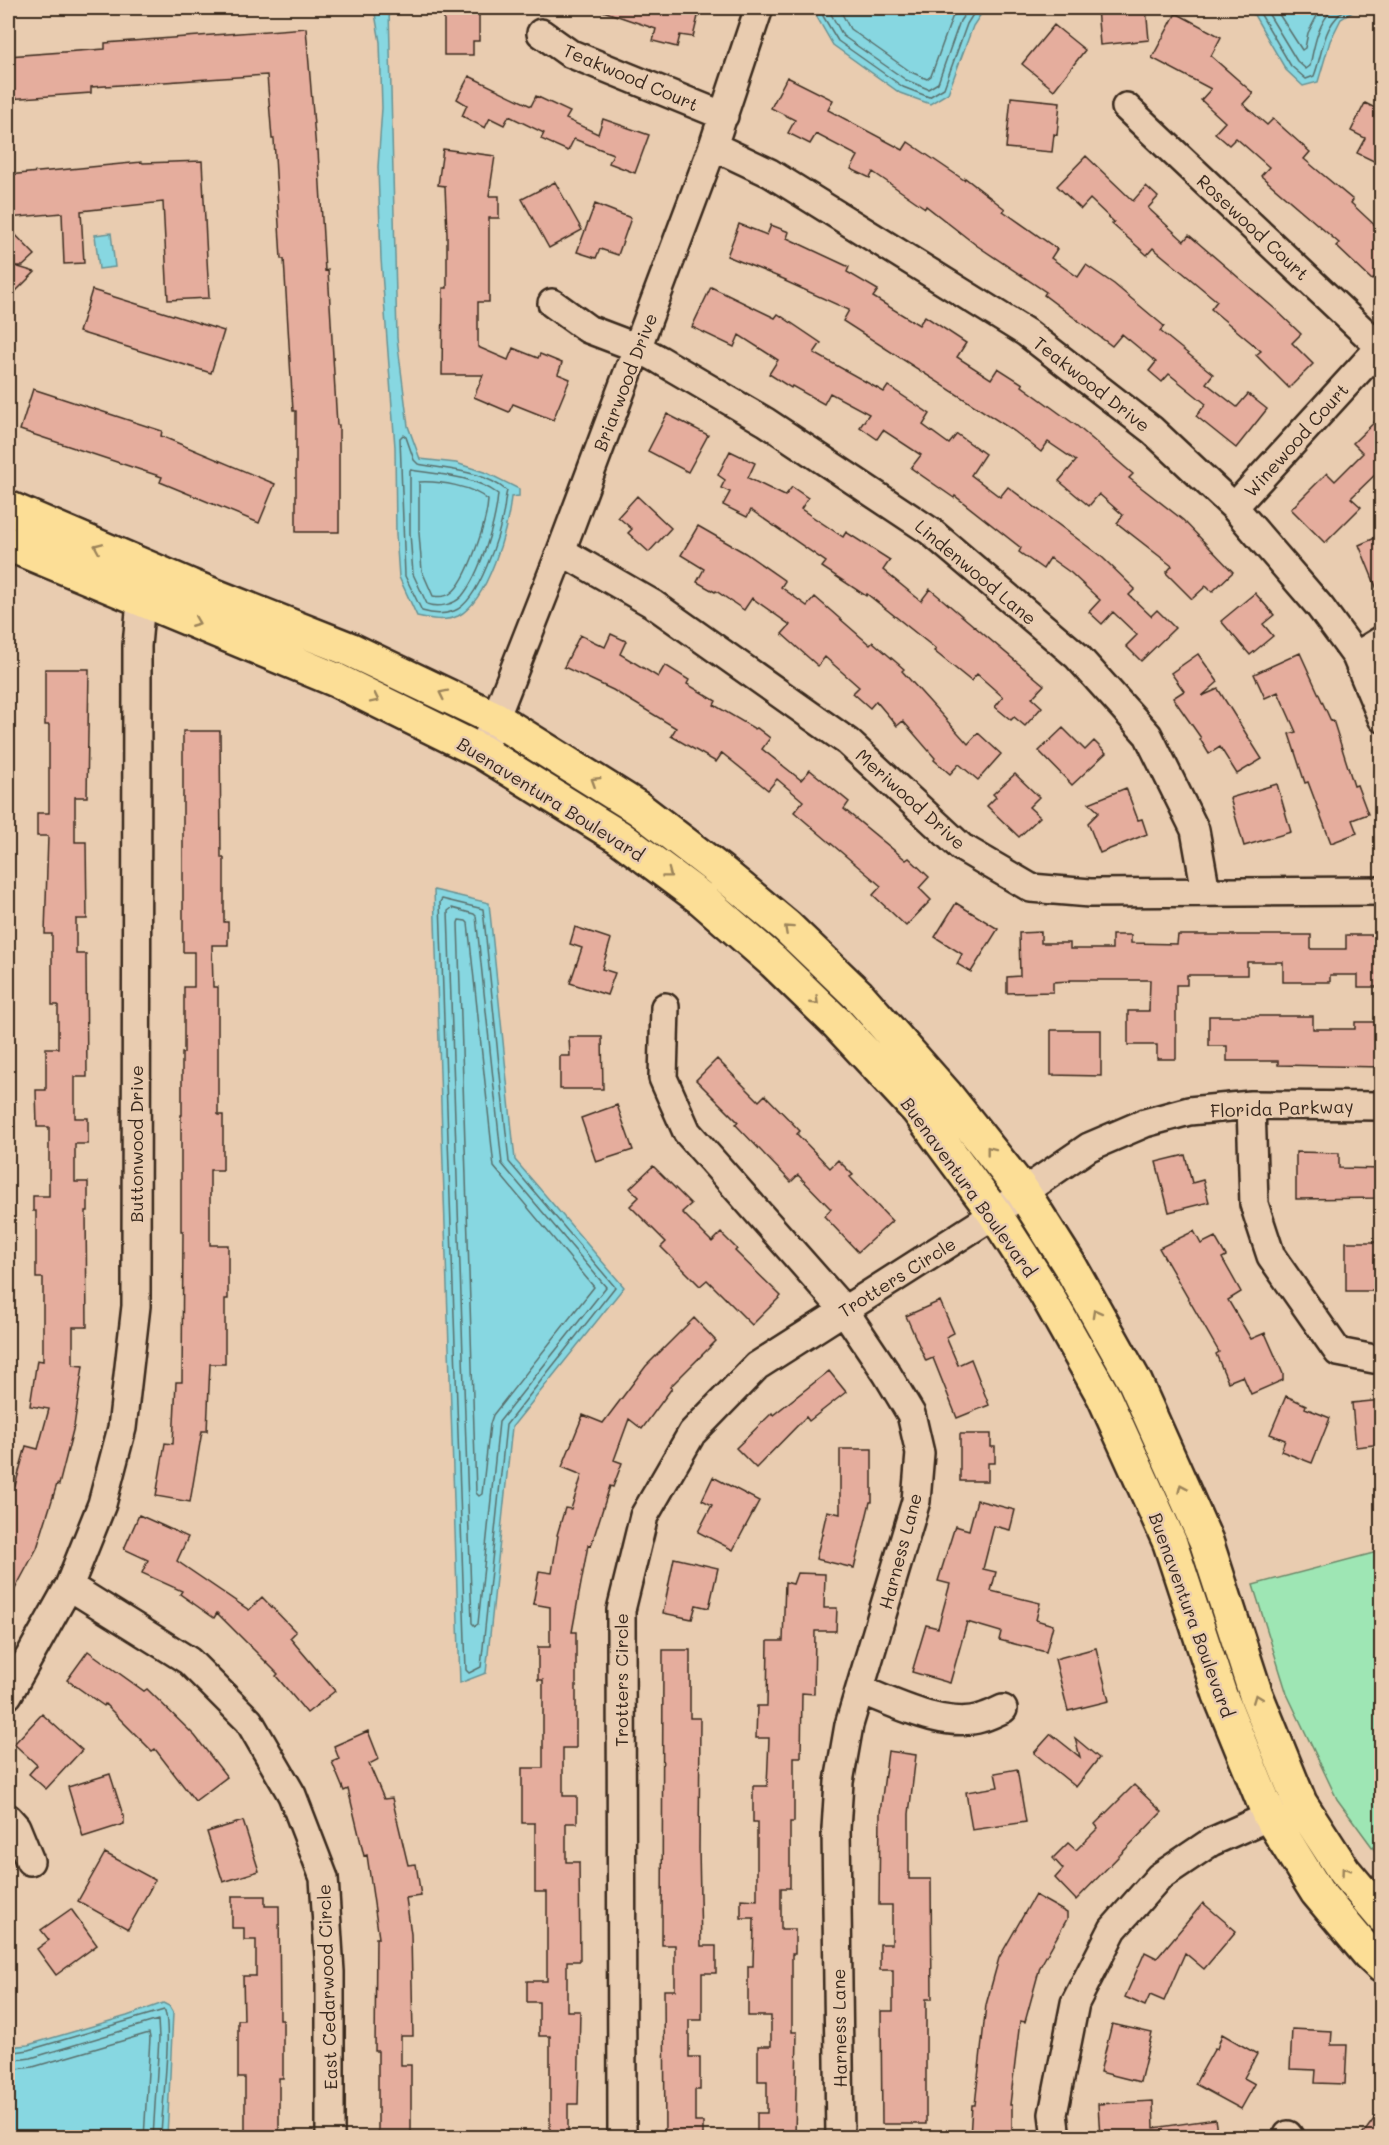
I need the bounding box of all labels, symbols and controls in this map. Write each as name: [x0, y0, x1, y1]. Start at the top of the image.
street label: Teakwood Court: [560, 38, 702, 116]
street label: Rosewood Court: [1192, 169, 1314, 285]
street label: Briarwood Drive: [588, 310, 662, 454]
street label: Teakwood Drive: [1029, 331, 1155, 437]
street label: Winewood Court: [1238, 378, 1354, 502]
street label: Lindenwood Lane: [910, 514, 1042, 630]
one-way arrow: [94, 542, 105, 554]
one-way arrow: [189, 615, 200, 627]
one-way arrow: [438, 689, 449, 701]
one-way arrow: [368, 692, 379, 704]
street label: Buenaventura Boulevard: [453, 732, 649, 866]
street label: Meriwood Drive: [851, 743, 971, 855]
one-way arrow: [591, 776, 601, 788]
one-way arrow: [661, 866, 672, 877]
one-way arrow: [784, 925, 795, 936]
one-way arrow: [808, 994, 819, 1005]
street label: Buttonwood Drive: [124, 1065, 148, 1223]
street label: Buenaventura Boulevard: [896, 1092, 1042, 1282]
street label: Florida Parkway: [1210, 1094, 1354, 1122]
one-way arrow: [986, 1146, 997, 1157]
street label: Trotters Circle: [834, 1231, 960, 1323]
one-way arrow: [1092, 1309, 1104, 1319]
one-way arrow: [1178, 1483, 1190, 1494]
street label: Harness Lane: [873, 1490, 927, 1612]
street label: Buenaventura Boulevard: [1144, 1509, 1240, 1721]
street label: Trotters Circle: [609, 1613, 633, 1747]
one-way arrow: [1252, 1693, 1264, 1704]
one-way arrow: [1341, 1866, 1352, 1877]
street label: East Cedarwood Circle: [311, 1884, 343, 2090]
street label: Harness Lane: [826, 1968, 852, 2088]

